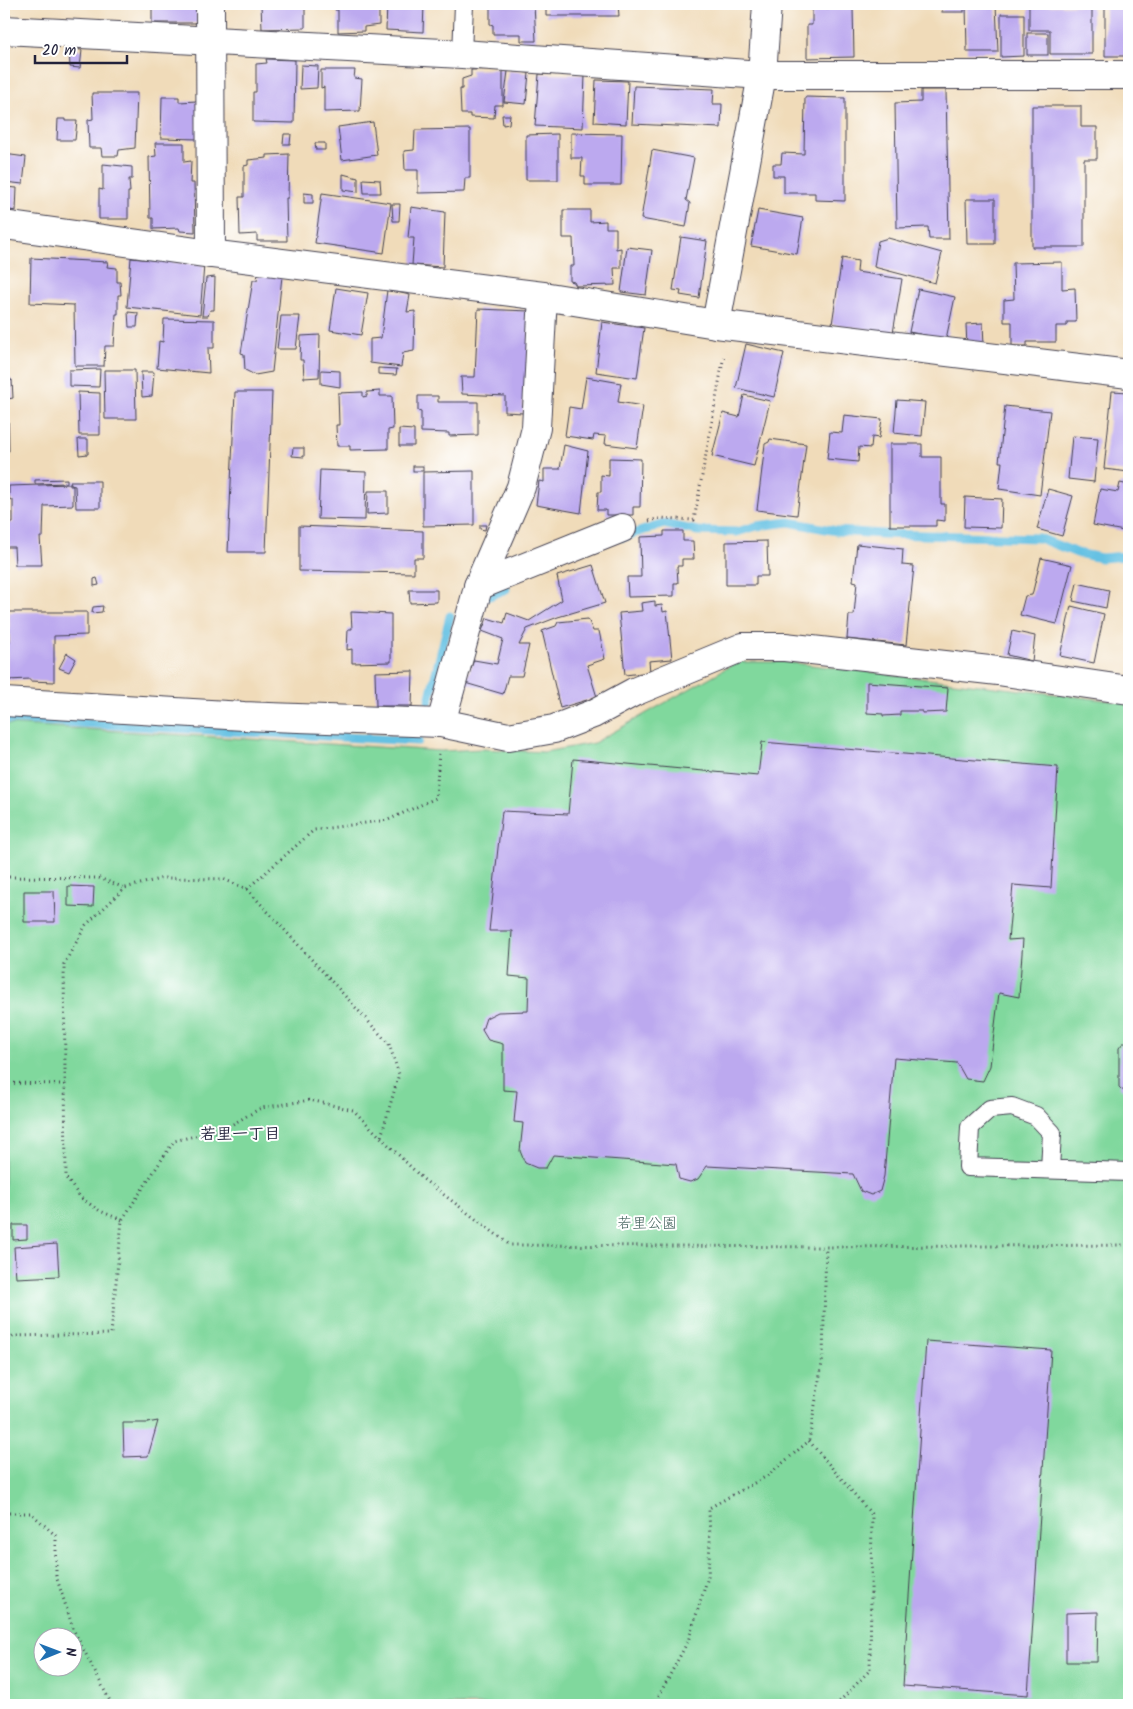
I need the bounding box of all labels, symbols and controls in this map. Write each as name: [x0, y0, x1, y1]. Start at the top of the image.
scale bar: [35, 32, 128, 64]
text: 20 m: [42, 39, 76, 63]
district label: 若里一丁目: [200, 1122, 280, 1147]
park label: 若里公園: [617, 1212, 677, 1236]
north arrow: [32, 1626, 82, 1676]
text: N: [59, 1647, 81, 1657]

